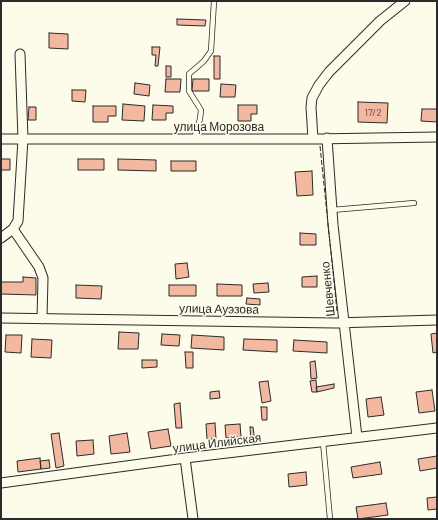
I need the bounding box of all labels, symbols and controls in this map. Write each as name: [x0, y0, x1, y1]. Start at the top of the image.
house number: 17/2: [365, 107, 381, 119]
street label: улица Морозова: [174, 120, 264, 134]
street label: Шевченко: [318, 261, 338, 317]
street label: улица Ауэзова: [179, 301, 259, 317]
street label: улица Илийская: [172, 430, 262, 456]

